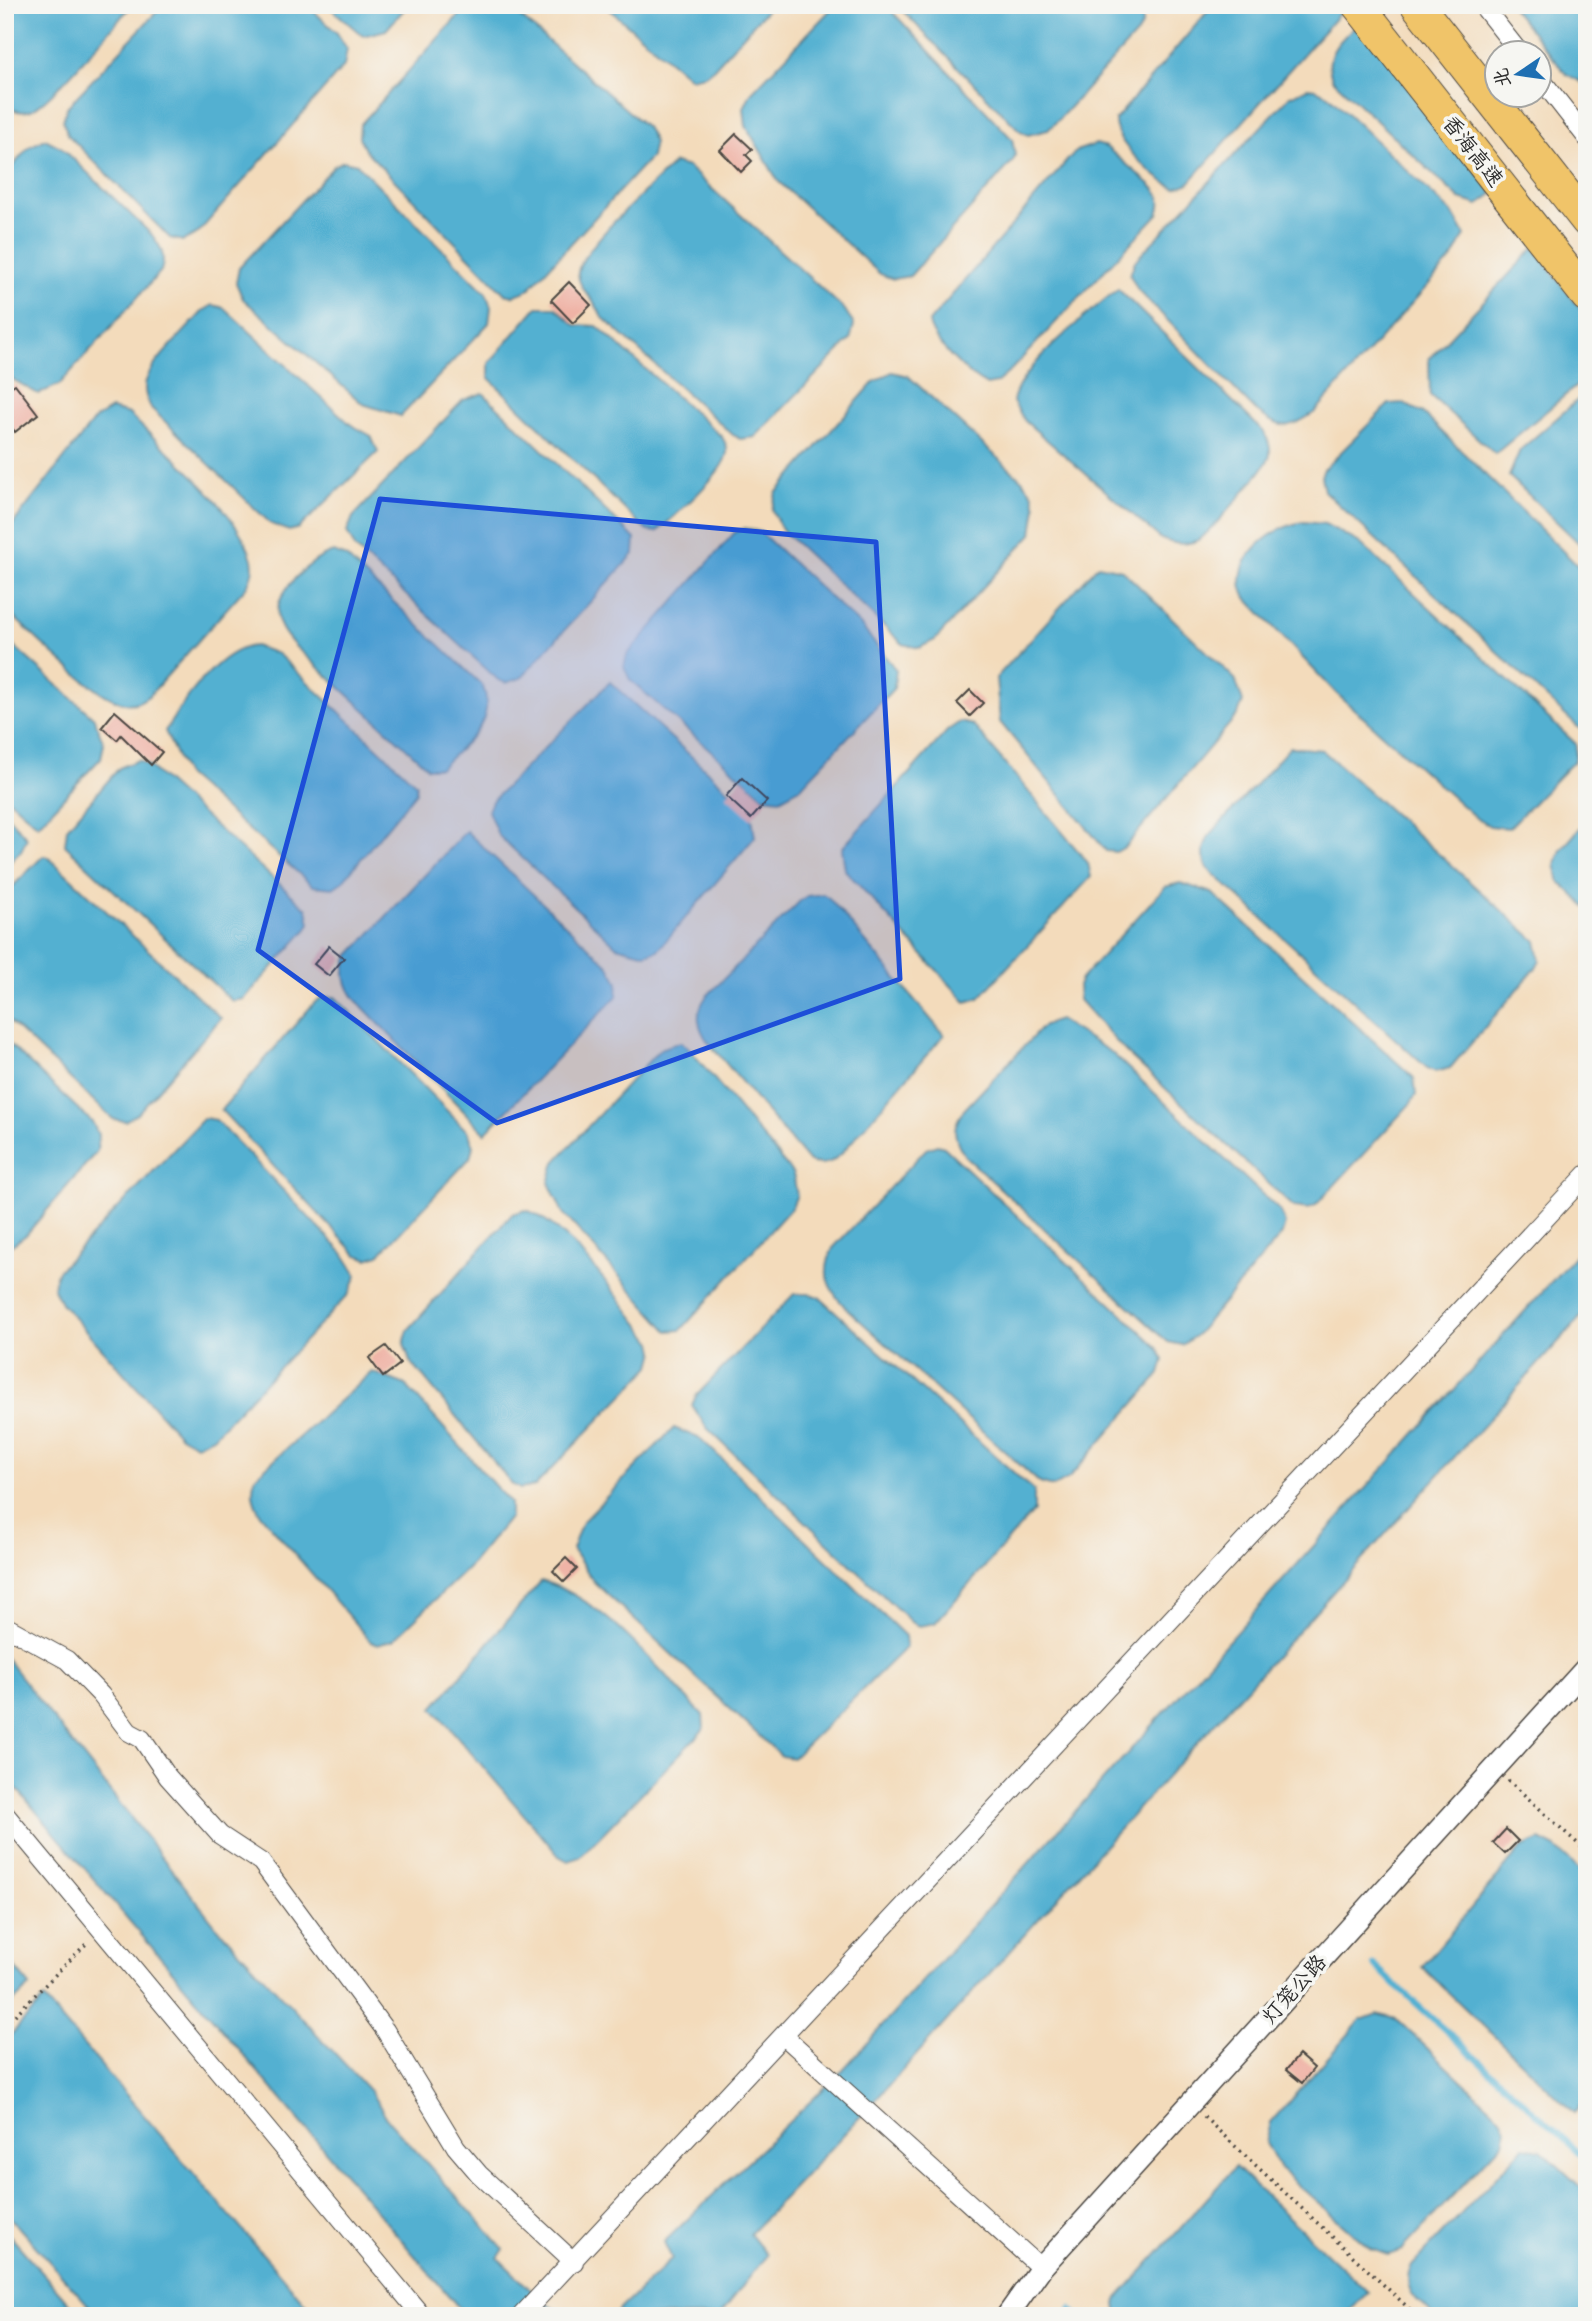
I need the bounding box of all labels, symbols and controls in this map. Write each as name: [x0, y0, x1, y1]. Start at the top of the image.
north arrow: [1484, 38, 1554, 108]
text: 北: [1488, 66, 1515, 90]
street label: 香海高速: [1437, 109, 1510, 192]
street label: 灯笼公路: [1255, 1948, 1332, 2029]

